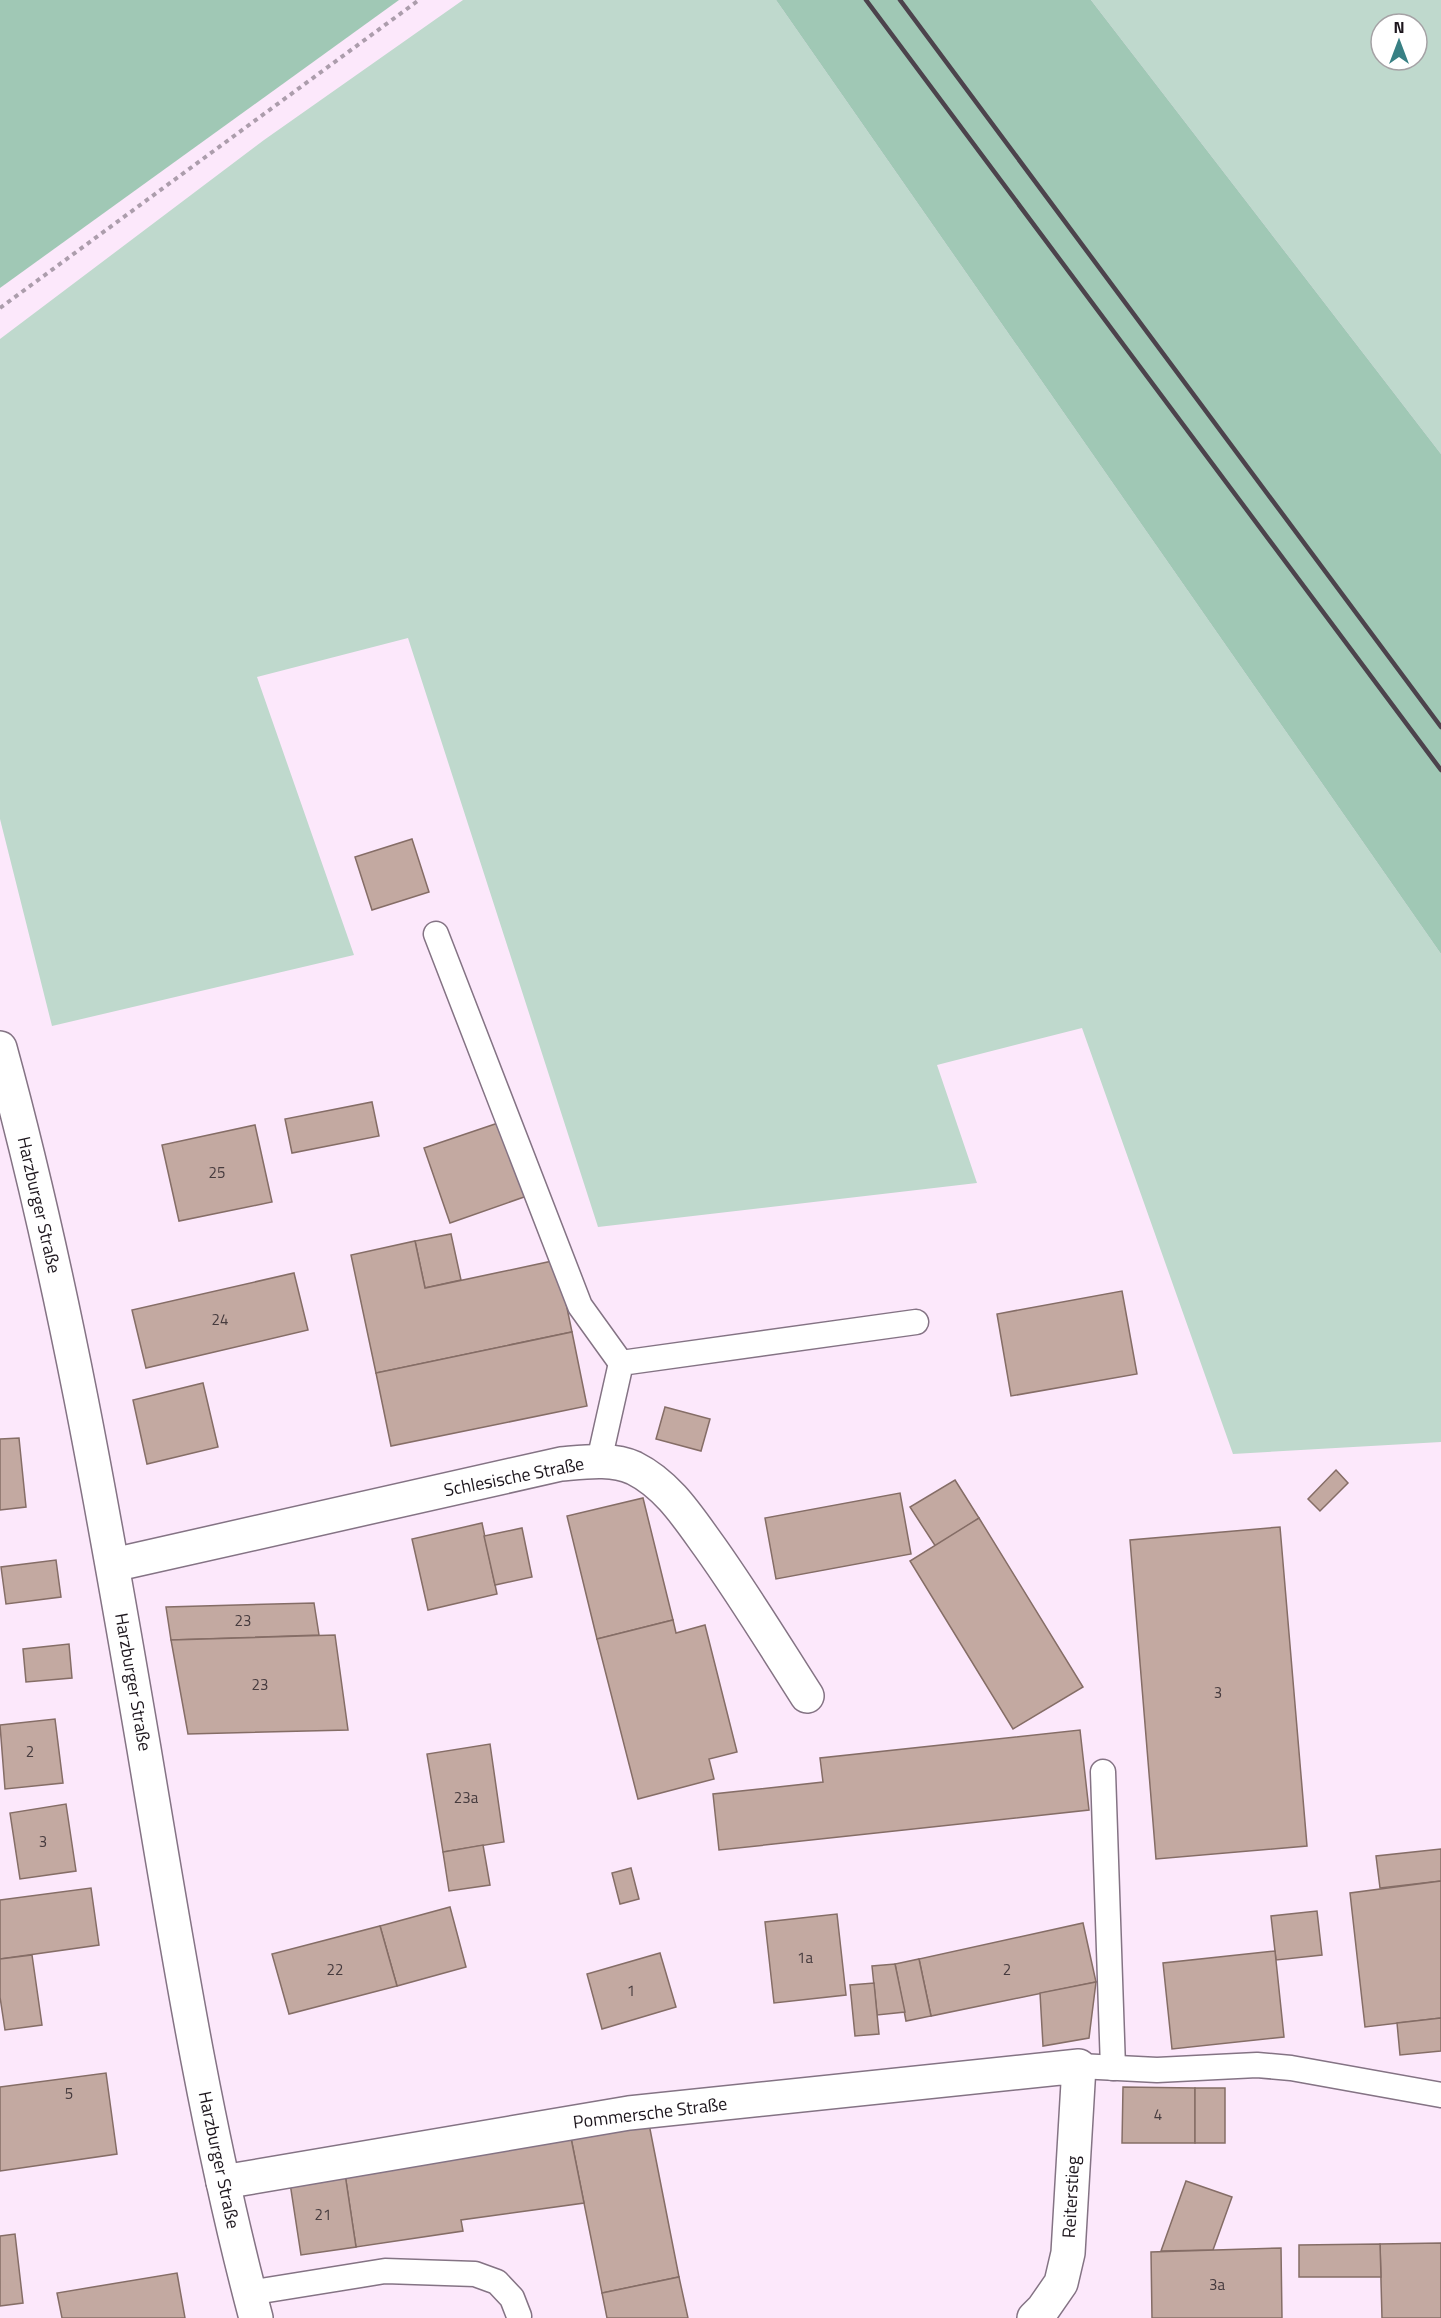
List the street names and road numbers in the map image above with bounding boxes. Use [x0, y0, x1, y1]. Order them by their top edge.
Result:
street label: Harzburger Straße [11, 1134, 68, 1276]
street label: Schlesische Straße [441, 1450, 586, 1503]
street label: Harzburger Straße [108, 1611, 159, 1753]
street label: Harzburger Straße [192, 2089, 247, 2231]
street label: Pommersche Straße [571, 2090, 729, 2135]
street label: Reiterstieg [1055, 2155, 1086, 2239]

